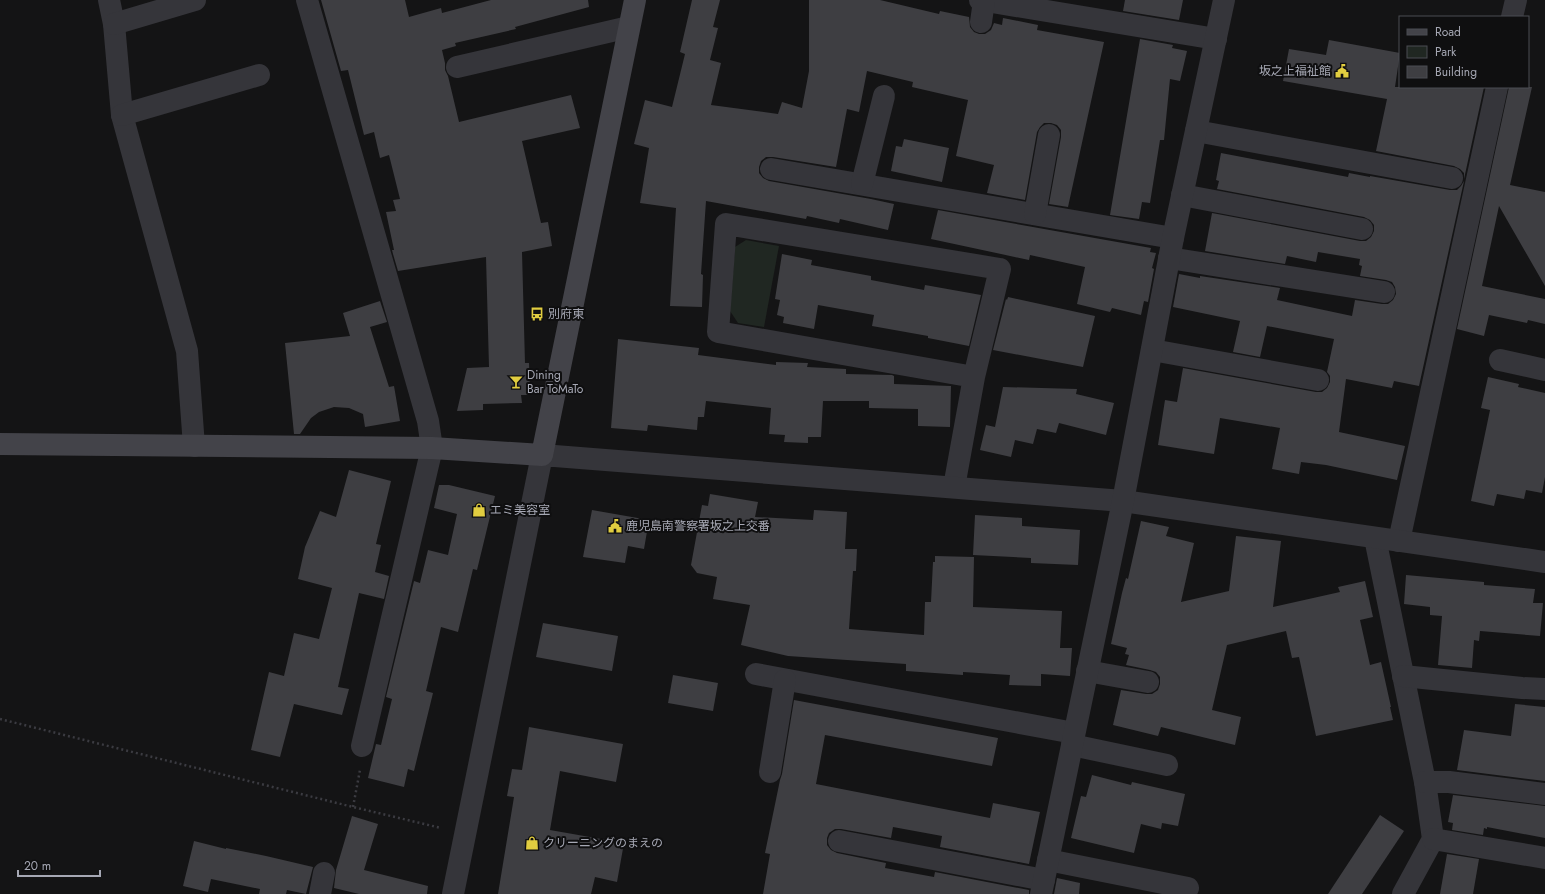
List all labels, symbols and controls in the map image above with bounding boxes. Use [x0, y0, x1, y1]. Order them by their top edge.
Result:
legend [1399, 16, 1529, 88]
text: Road [1435, 23, 1461, 41]
text: Park [1435, 43, 1457, 61]
place label: 坂之上福祉館 [1259, 62, 1331, 80]
public building icon: 坂之上福祉館 [1334, 63, 1350, 79]
text: Building [1435, 63, 1477, 81]
place label: 別府東 [548, 305, 584, 323]
bus stop icon: 別府東 [529, 306, 545, 322]
place label: Dining Bar ToMaTo [527, 366, 584, 398]
bar icon: Dining Bar ToMaTo [508, 374, 524, 390]
place label: エミ美容室 [490, 501, 550, 519]
shop icon: エミ美容室 [471, 502, 487, 518]
place label: 鹿児島南警察署坂之上交番 [626, 517, 770, 535]
public building icon: 鹿児島南警察署坂之上交番 [607, 518, 623, 534]
place label: クリーニングのまえの [543, 834, 663, 852]
shop icon: クリーニングのまえの [524, 835, 540, 851]
scale bar [18, 852, 100, 878]
text: 20 m [24, 857, 51, 875]

